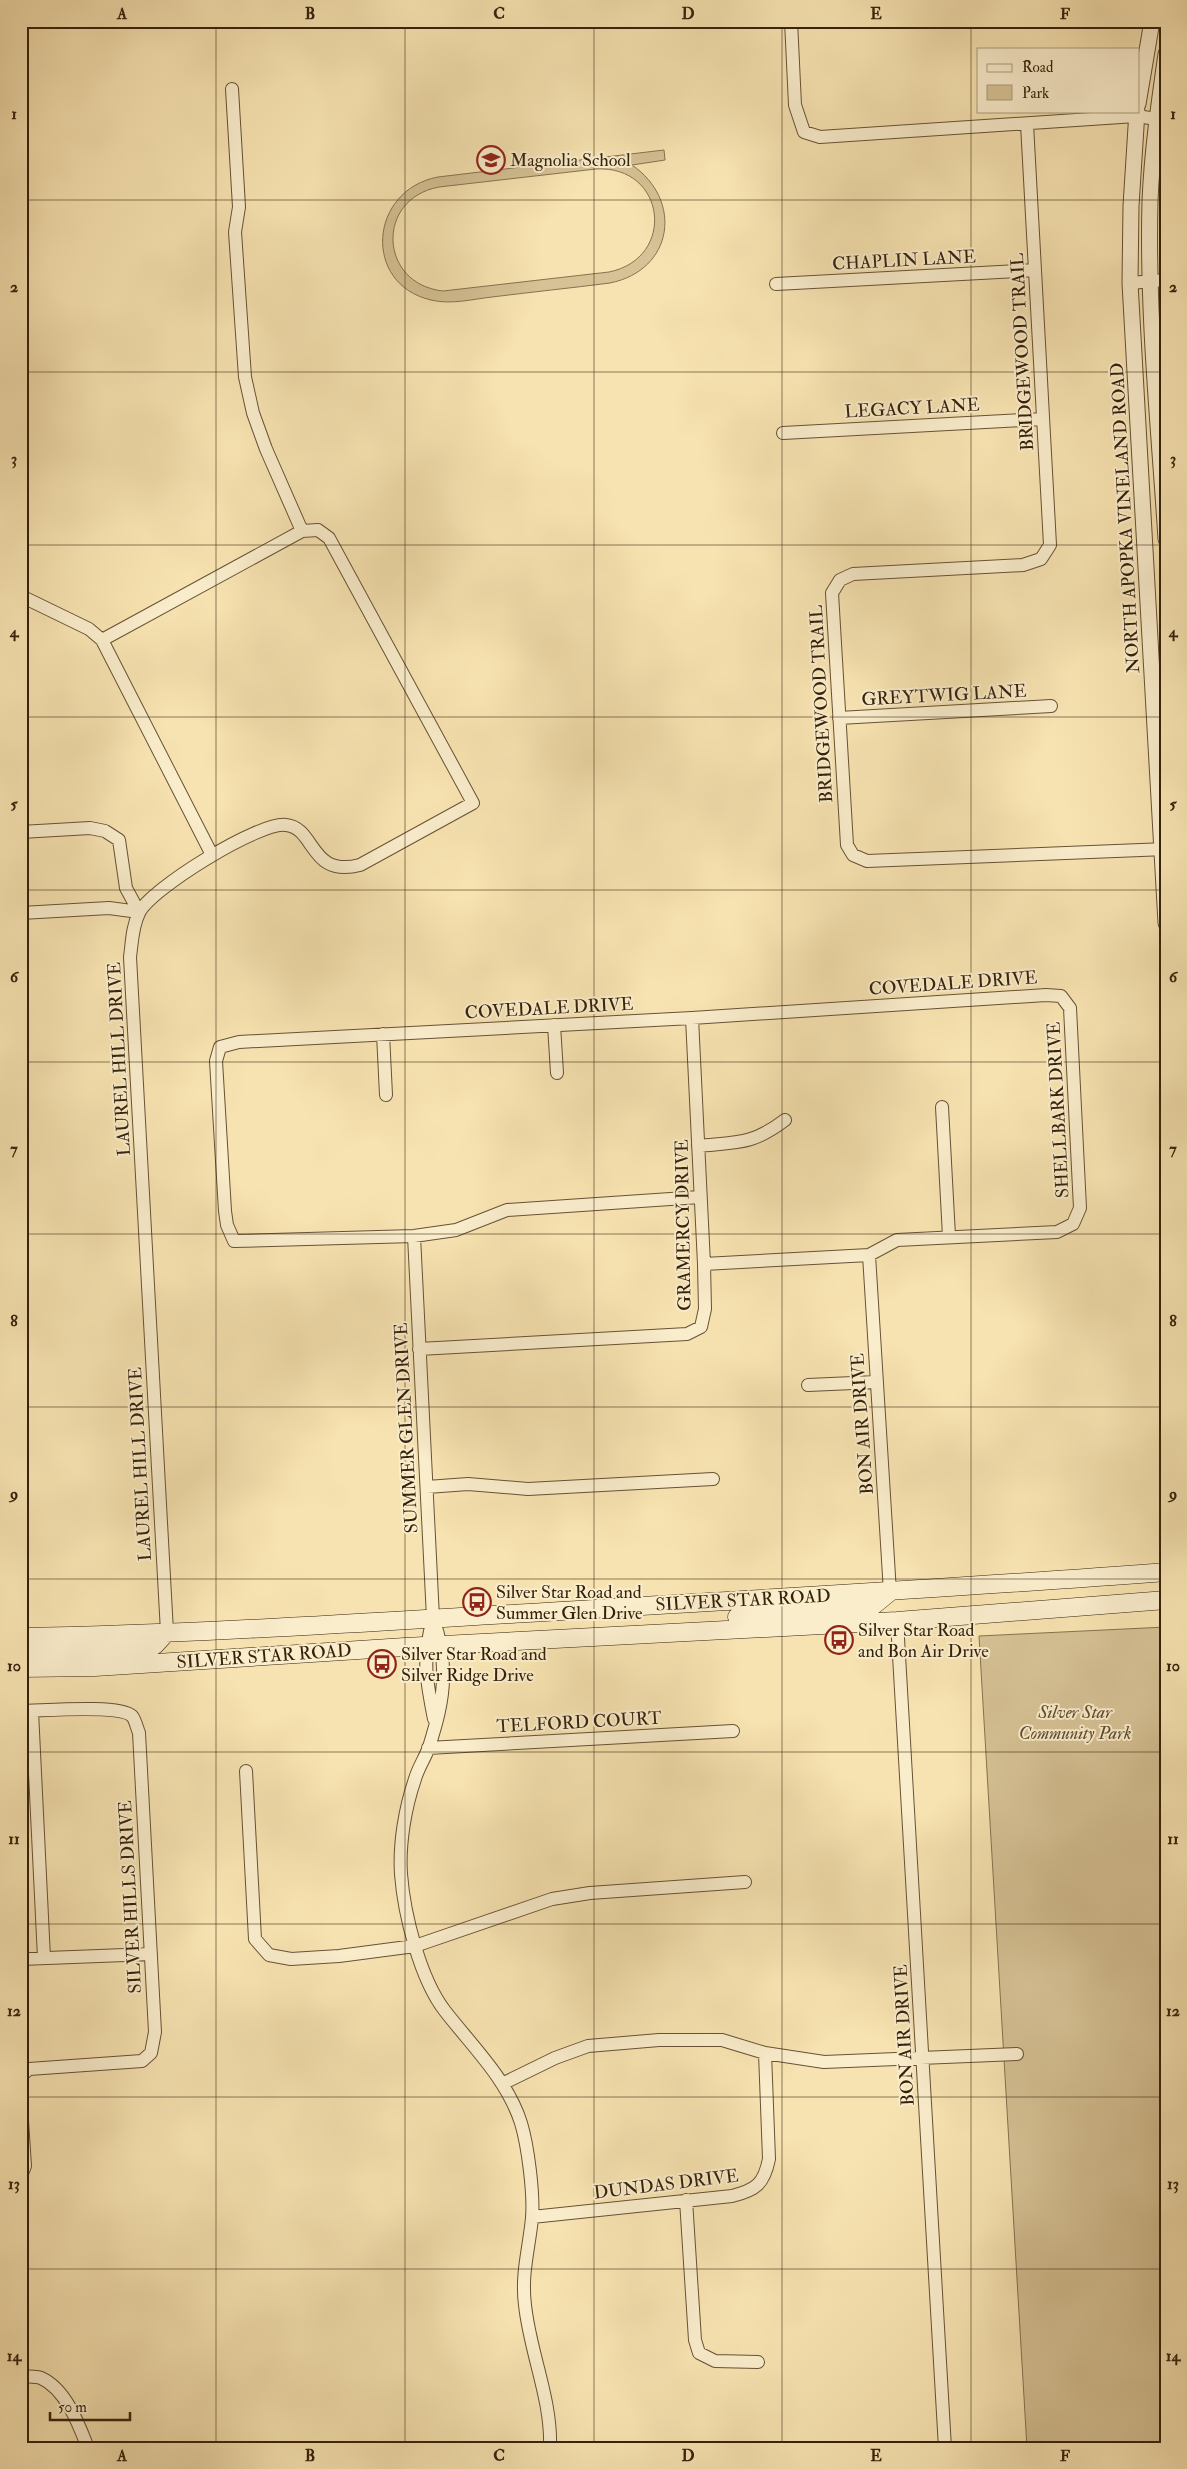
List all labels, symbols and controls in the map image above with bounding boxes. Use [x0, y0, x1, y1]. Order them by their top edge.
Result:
text: A [116, 4, 128, 24]
text: B [305, 4, 315, 24]
text: C [493, 4, 505, 24]
text: D [681, 4, 695, 24]
text: E [870, 4, 882, 24]
text: F [1060, 4, 1070, 24]
legend [977, 48, 1140, 112]
text: Road [1022, 58, 1054, 77]
text: Park [1022, 84, 1049, 103]
text: 1 [11, 104, 17, 124]
text: 1 [1170, 104, 1176, 124]
school or university icon: Magnolia School [476, 145, 506, 175]
place label: Magnolia School [510, 149, 631, 172]
street label: CHAPLIN LANE [832, 245, 977, 276]
street label: BRIDGEWOOD TRAIL [1006, 253, 1039, 451]
text: 2 [10, 277, 18, 297]
text: 2 [1169, 277, 1177, 297]
street label: NORTH APOPKA VINELAND ROAD [1106, 362, 1145, 674]
street label: LEGACY LANE [844, 393, 980, 424]
text: 3 [11, 449, 17, 469]
text: 3 [1170, 449, 1176, 469]
street label: BRIDGEWOOD TRAIL [805, 605, 838, 803]
text: 4 [9, 622, 20, 642]
text: 4 [1168, 622, 1179, 642]
street label: GREYTWIG LANE [861, 680, 1027, 711]
text: 5 [10, 794, 18, 814]
text: 5 [1169, 794, 1177, 814]
street label: LAUREL HILL DRIVE [103, 961, 136, 1157]
street label: COVEDALE DRIVE [868, 966, 1038, 1001]
text: 6 [10, 967, 20, 987]
text: 6 [1169, 967, 1179, 987]
street label: COVEDALE DRIVE [464, 993, 634, 1024]
street label: SHELLBARK DRIVE [1042, 1021, 1075, 1199]
text: 7 [10, 1139, 18, 1159]
street label: GRAMERCY DRIVE [671, 1139, 696, 1311]
text: 7 [1169, 1139, 1177, 1159]
text: 8 [10, 1311, 18, 1331]
text: 8 [1169, 1311, 1177, 1331]
street label: SUMMER GLEN DRIVE [389, 1322, 424, 1534]
street label: BON AIR DRIVE [846, 1352, 879, 1495]
street label: LAUREL HILL DRIVE [124, 1366, 157, 1562]
text: 9 [8, 1484, 18, 1504]
text: 9 [1167, 1484, 1177, 1504]
place label: Silver Star Road and Summer Glen Drive [496, 1581, 643, 1625]
street label: SILVER STAR ROAD [655, 1584, 831, 1617]
bus stop icon: Silver Star Road and Summer Glen Drive [462, 1587, 492, 1617]
place label: Silver Star Road and Bon Air Drive [858, 1619, 989, 1663]
bus stop icon: Silver Star Road and Bon Air Drive [824, 1625, 854, 1655]
street label: SILVER STAR ROAD [176, 1639, 352, 1674]
place label: Silver Star Road and Silver Ridge Drive [401, 1643, 547, 1687]
bus stop icon: Silver Star Road and Silver Ridge Drive [367, 1649, 397, 1679]
text: 10 [7, 1656, 21, 1676]
text: 10 [1166, 1656, 1180, 1676]
park label: Silver Star Community Park [1019, 1701, 1131, 1745]
street label: TELFORD COURT [496, 1707, 663, 1738]
street label: SILVER HILLS DRIVE [114, 1800, 147, 1994]
text: 11 [8, 1829, 20, 1849]
text: 11 [1167, 1829, 1179, 1849]
street label: BON AIR DRIVE [889, 1964, 920, 2106]
text: 12 [7, 2001, 21, 2021]
text: 12 [1166, 2001, 1180, 2021]
street label: DUNDAS DRIVE [592, 2164, 740, 2205]
text: 13 [8, 2174, 20, 2194]
text: 13 [1167, 2174, 1179, 2194]
text: 14 [7, 2346, 23, 2366]
text: 14 [1166, 2346, 1182, 2366]
scale bar [50, 2389, 130, 2421]
text: 50 m [58, 2398, 87, 2417]
text: A [116, 2446, 128, 2466]
text: B [305, 2446, 315, 2466]
text: C [493, 2446, 505, 2466]
text: D [681, 2446, 695, 2466]
text: E [870, 2446, 882, 2466]
text: F [1060, 2446, 1070, 2466]

